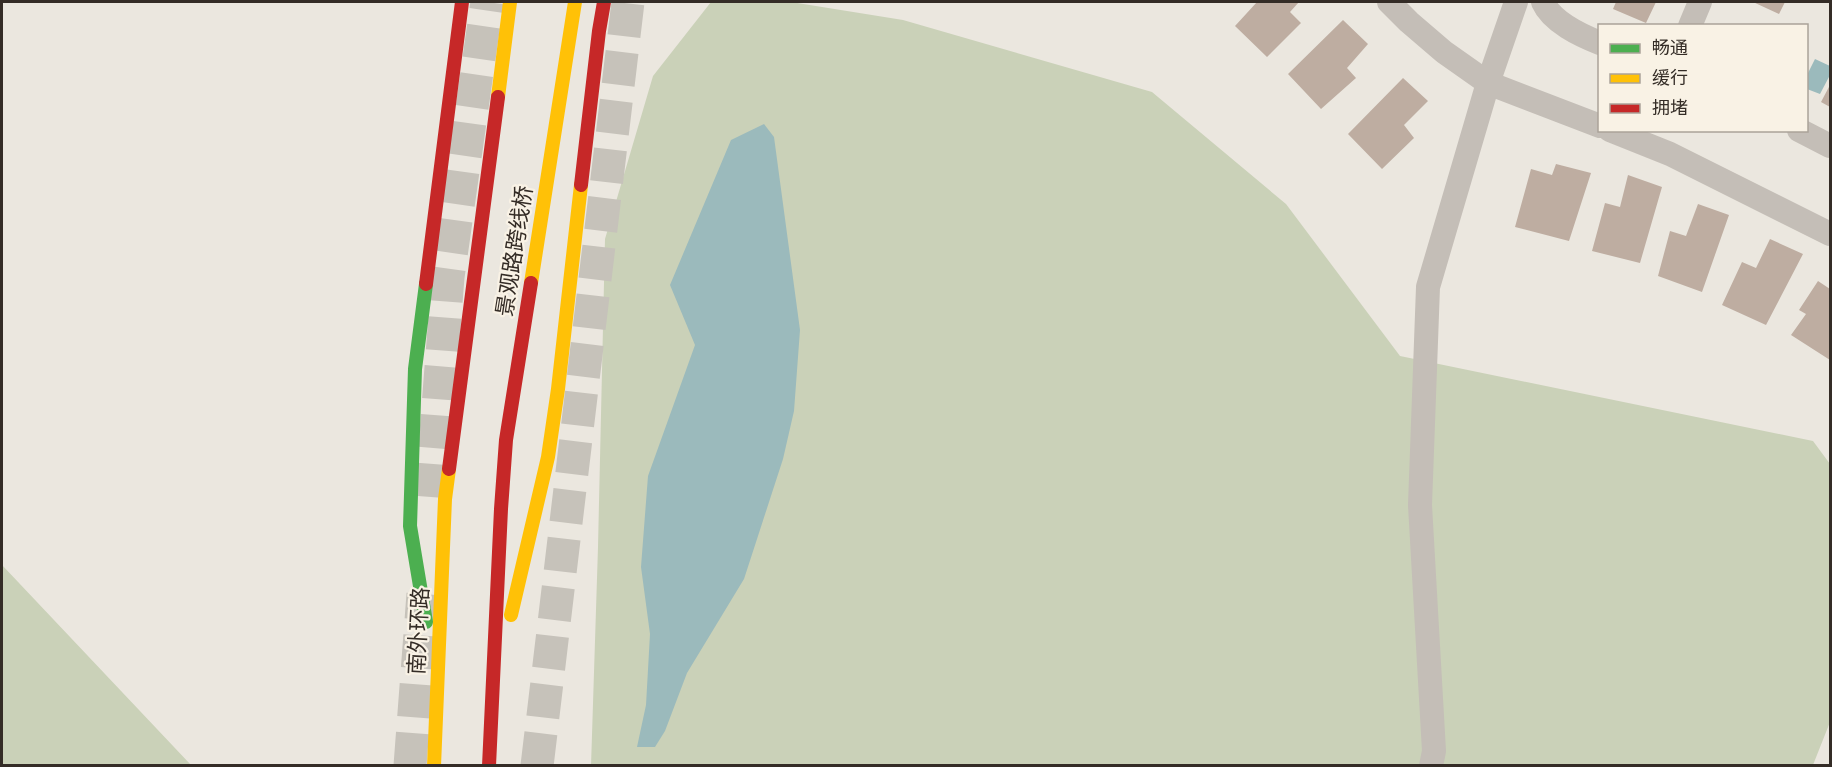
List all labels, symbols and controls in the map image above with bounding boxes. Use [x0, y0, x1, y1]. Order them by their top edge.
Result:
legend [1598, 24, 1808, 132]
text: 畅通 [1652, 36, 1688, 59]
text: 缓行 [1652, 66, 1688, 89]
text: 拥堵 [1652, 96, 1688, 119]
street label: 景观路跨线桥 [490, 184, 538, 318]
street label: 南外环路 [402, 586, 434, 676]

